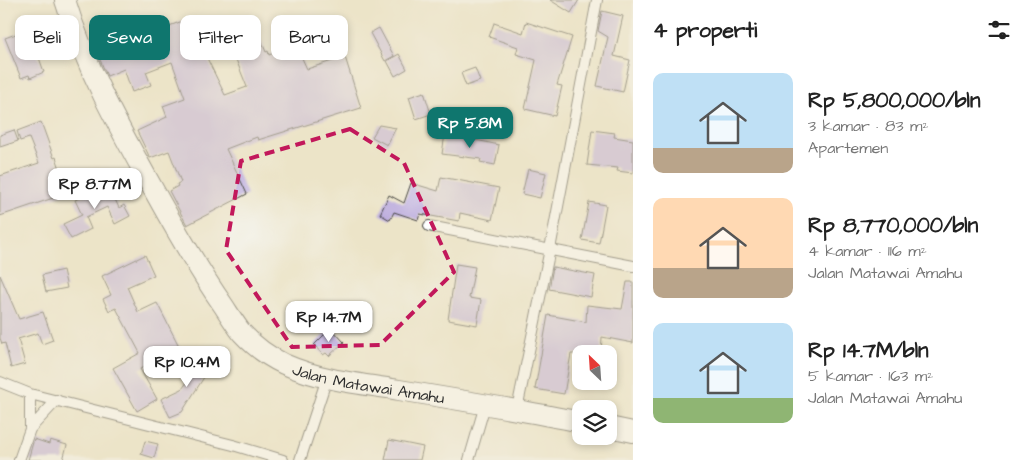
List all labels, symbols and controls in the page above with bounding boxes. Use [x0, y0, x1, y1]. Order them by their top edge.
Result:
chip: Beli [15, 15, 79, 60]
chip: Sewa [89, 15, 170, 60]
chip: Filter [180, 15, 261, 60]
chip: Baru [271, 15, 348, 60]
text: 4 properti [653, 16, 757, 45]
icon: filters [985, 16, 1013, 44]
text: Rp 5,800,000/bln [808, 86, 980, 115]
icon: home [693, 93, 753, 153]
pin: Rp 5.8M [424, 106, 516, 149]
text: Rp 5.8M [438, 112, 502, 134]
text: 3 kamar · 83 m² [808, 115, 928, 137]
text: Apartemen [808, 137, 888, 159]
pin: Rp 8.77M [43, 168, 147, 210]
text: Rp 8.77M [59, 173, 131, 195]
text: Rp 8,770,000/bln [808, 211, 978, 240]
icon: home [693, 218, 753, 278]
text: 4 kamar · 116 m² [808, 240, 927, 262]
text: Jalan Matawai Amahu [808, 262, 962, 284]
pin: Rp 14.7M [277, 300, 381, 343]
text: Rp 14.7M [297, 306, 361, 328]
text: Rp 14.7M/bln [808, 336, 928, 365]
icon: home [693, 343, 753, 403]
north arrow [572, 345, 618, 390]
map controls [572, 345, 617, 445]
pin: Rp 10.4M [135, 346, 239, 388]
text: Rp 10.4M [154, 351, 220, 373]
street label: Jalan Matawai Amahu [289, 358, 446, 409]
text: 5 kamar · 163 m² [808, 365, 933, 387]
text: Jalan Matawai Amahu [808, 387, 962, 409]
button: layers [572, 400, 617, 445]

